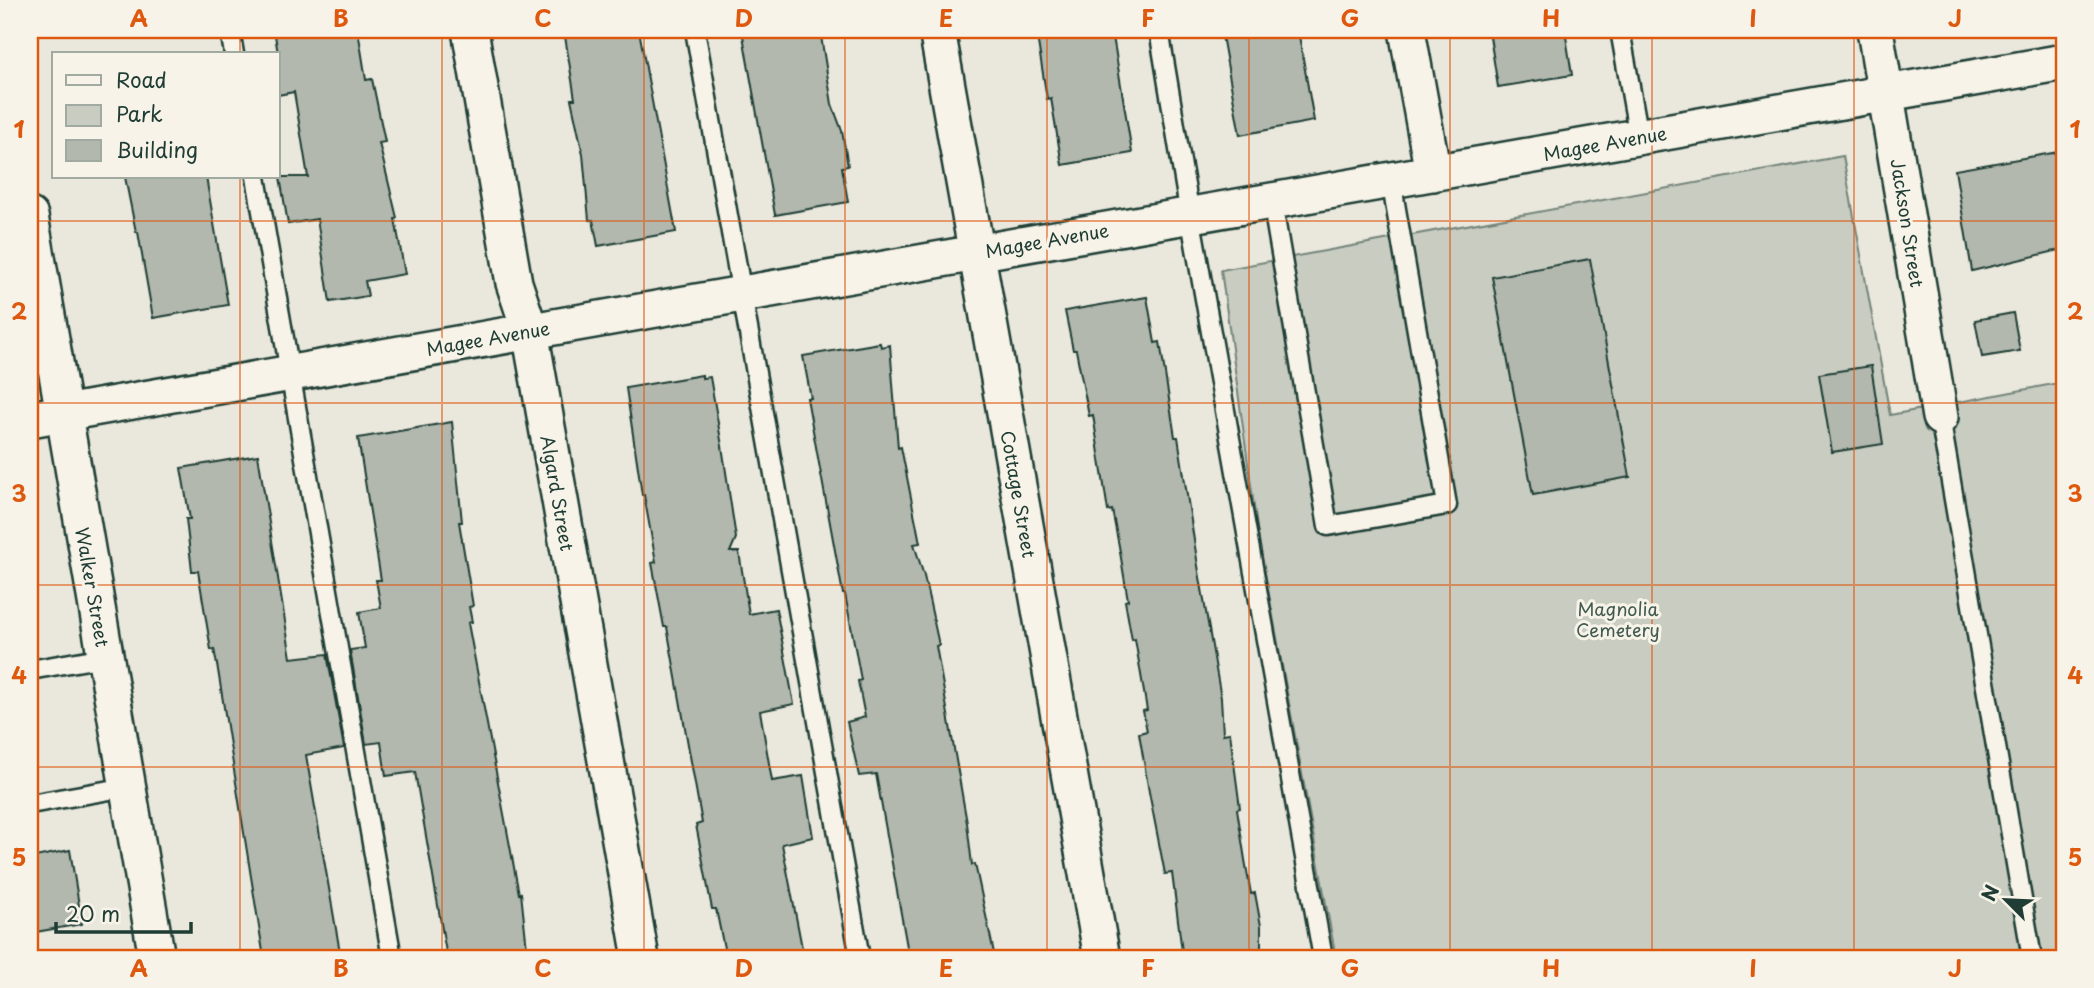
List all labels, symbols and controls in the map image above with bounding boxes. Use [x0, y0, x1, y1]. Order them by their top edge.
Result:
text: A [130, 0, 148, 35]
text: B [333, 0, 349, 35]
text: C [534, 0, 552, 35]
text: D [735, 0, 753, 35]
text: E [939, 0, 953, 35]
text: F [1141, 0, 1155, 35]
text: G [1341, 0, 1359, 35]
text: H [1542, 0, 1560, 35]
text: I [1749, 0, 1757, 35]
text: J [1948, 0, 1962, 35]
legend [52, 52, 280, 178]
text: Road [116, 63, 167, 95]
text: Park [116, 97, 163, 129]
text: 1 [14, 111, 25, 146]
text: 1 [2070, 111, 2081, 146]
street label: Magee Avenue [1541, 119, 1669, 167]
text: Building [116, 133, 198, 165]
street label: Jackson Street [1885, 157, 1931, 289]
street label: Magee Avenue [983, 216, 1111, 264]
text: 2 [11, 293, 27, 328]
text: 2 [2067, 293, 2083, 328]
street label: Magee Avenue [424, 314, 552, 362]
street label: Cottage Street [995, 428, 1043, 560]
street label: Algard Street [535, 433, 581, 553]
text: 3 [11, 475, 27, 510]
text: 3 [2067, 475, 2083, 510]
street label: Walker Street [69, 525, 117, 649]
park label: Magnolia Cemetery [1576, 595, 1660, 643]
text: 4 [11, 657, 27, 692]
text: 4 [2067, 657, 2083, 692]
text: 5 [12, 839, 26, 874]
text: 5 [2068, 839, 2082, 874]
north arrow [1972, 866, 2042, 936]
text: N [1974, 880, 2005, 905]
scale bar [56, 890, 191, 934]
text: 20 m [66, 897, 120, 929]
text: A [130, 950, 148, 985]
text: B [333, 950, 349, 985]
text: C [534, 950, 552, 985]
text: D [735, 950, 753, 985]
text: E [939, 950, 953, 985]
text: F [1141, 950, 1155, 985]
text: G [1341, 950, 1359, 985]
text: H [1542, 950, 1560, 985]
text: I [1749, 950, 1757, 985]
text: J [1948, 950, 1962, 985]

